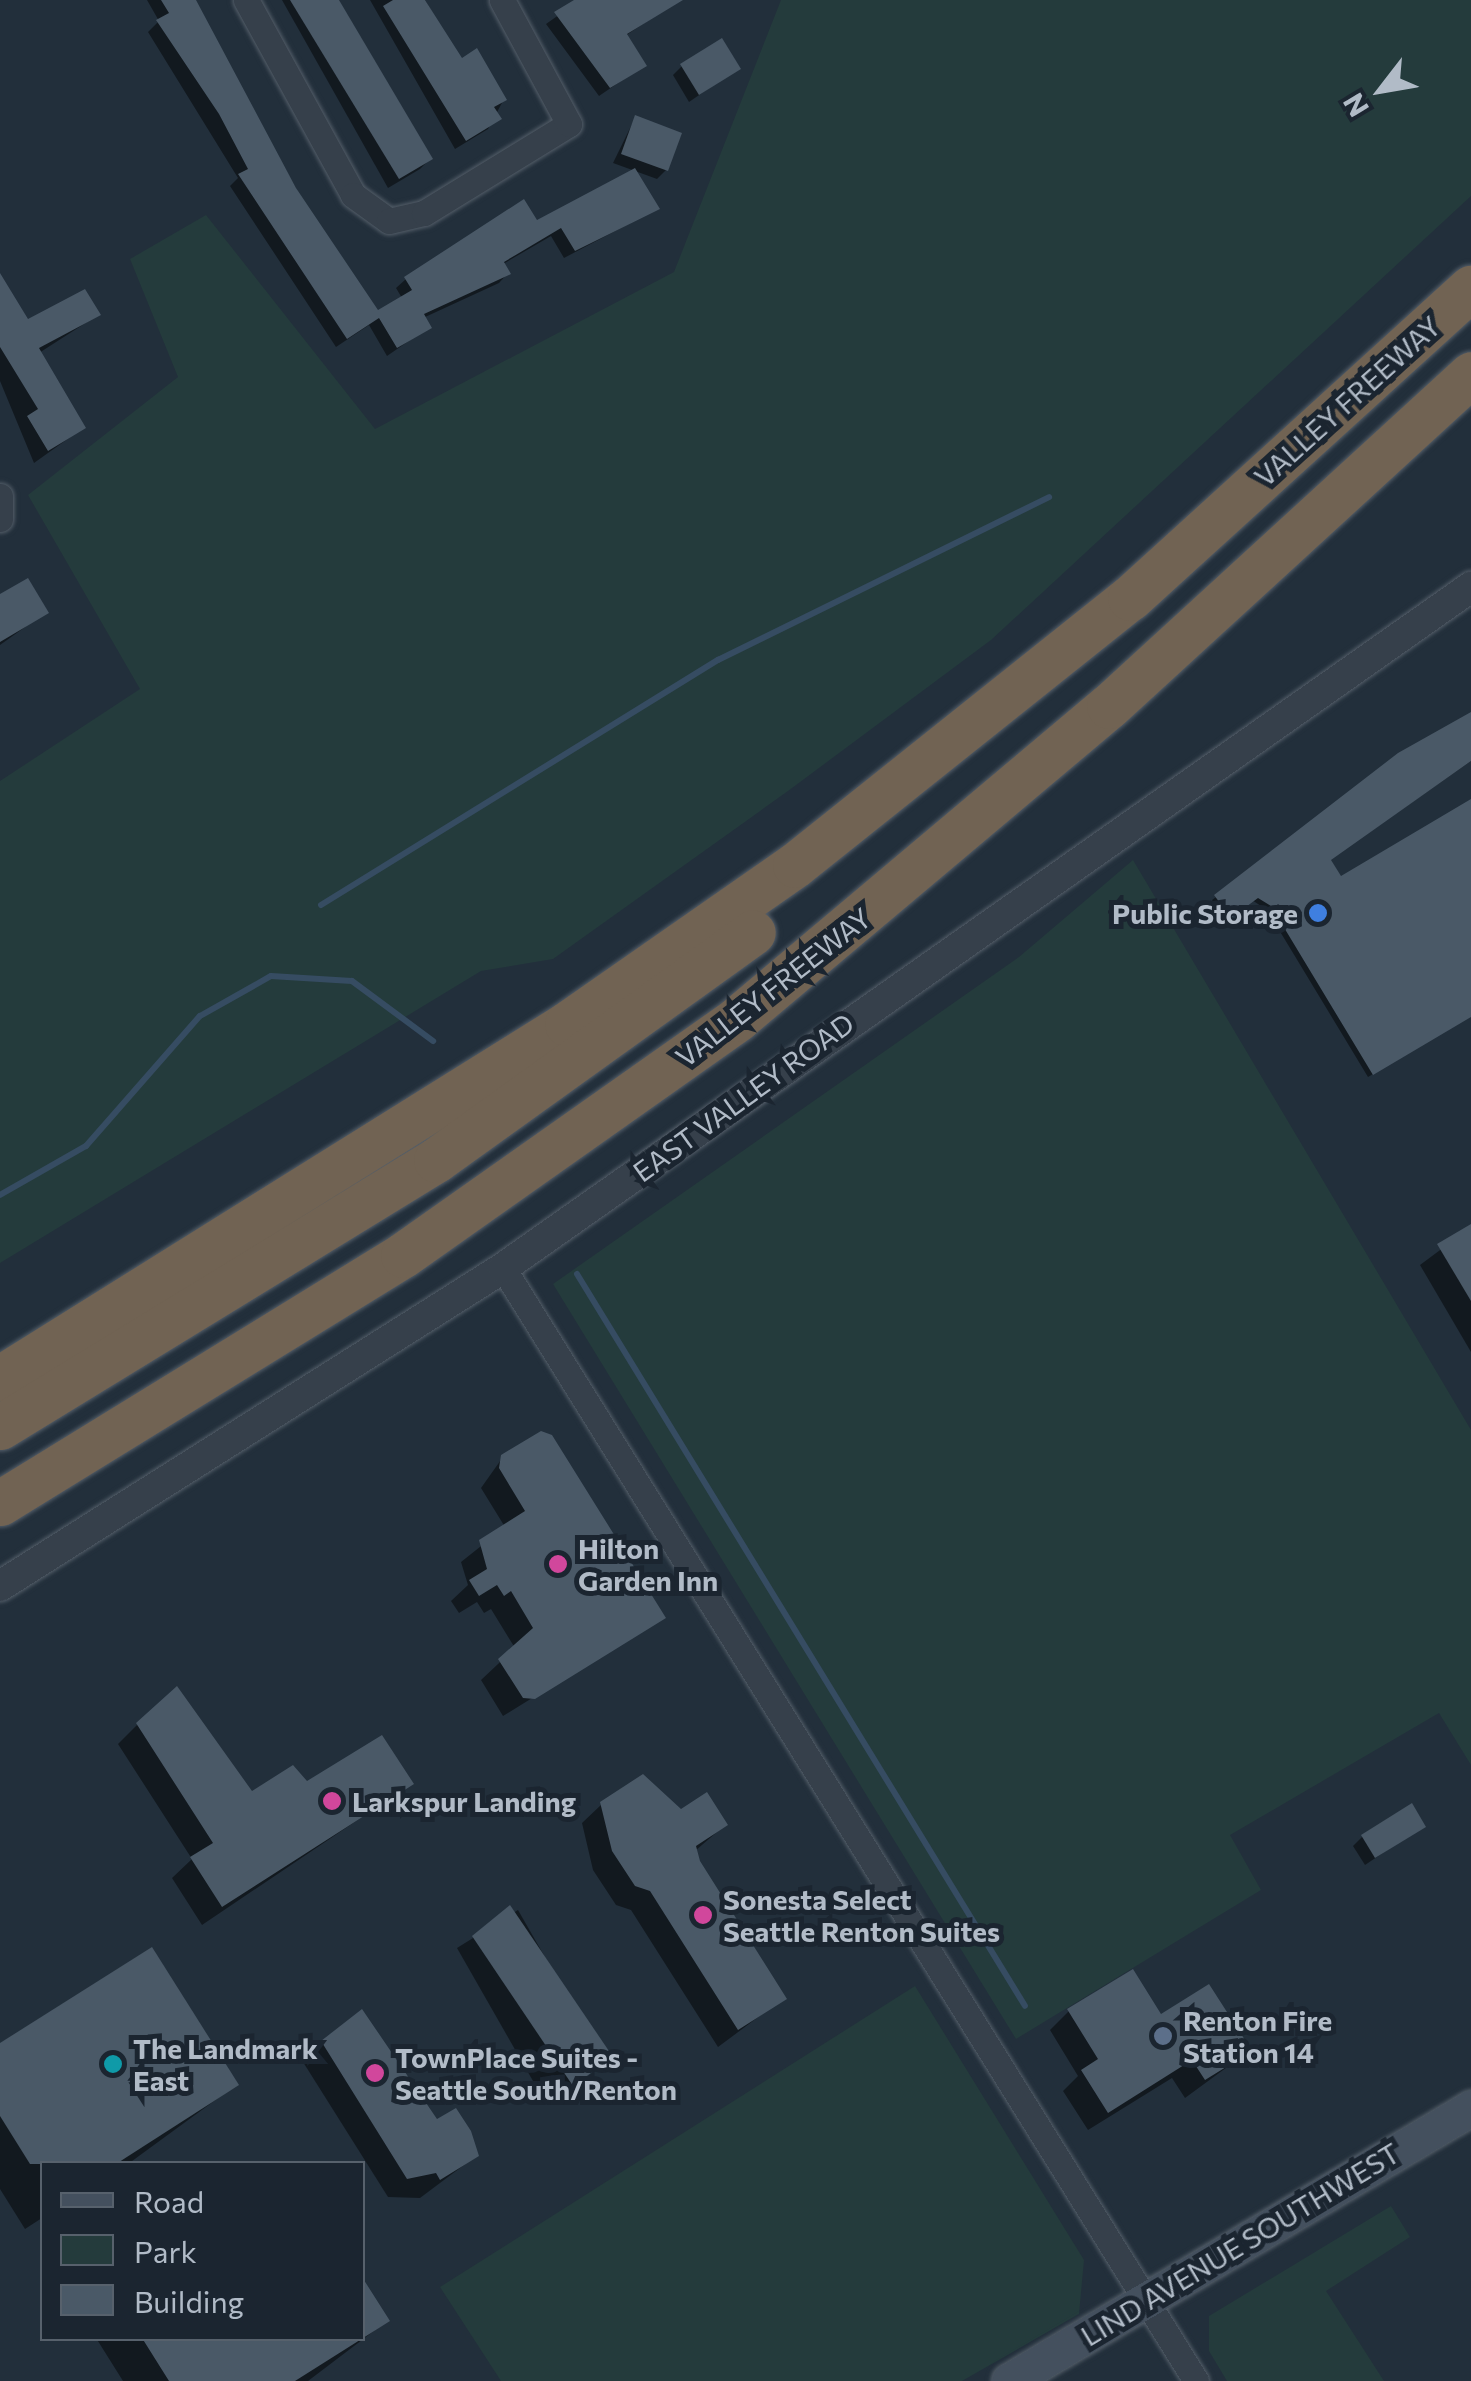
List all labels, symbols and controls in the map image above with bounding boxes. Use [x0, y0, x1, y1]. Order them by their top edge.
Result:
north arrow [1331, 40, 1431, 140]
text: N [1335, 88, 1375, 123]
street label: VALLEY FREEWAY [1247, 309, 1447, 493]
place label: Public Storage [1112, 896, 1298, 930]
street label: VALLEY FREEWAY [669, 900, 877, 1074]
marker: Public Storage [1307, 902, 1329, 924]
street label: EAST VALLEY ROAD [626, 1006, 860, 1188]
place label: Hilton Garden Inn [578, 1531, 718, 1597]
marker: Hilton Garden Inn [547, 1553, 569, 1575]
place label: Larkspur Landing [352, 1784, 576, 1818]
marker: Larkspur Landing [321, 1790, 343, 1812]
place label: Sonesta Select Seattle Renton Suites [723, 1882, 1000, 1948]
marker: Sonesta Select Seattle Renton Suites [692, 1904, 714, 1926]
place label: Renton Fire Station 14 [1183, 2003, 1332, 2069]
marker: Renton Fire Station 14 [1152, 2025, 1174, 2047]
place label: The Landmark East [133, 2031, 318, 2097]
place label: TownPlace Suites - Seattle South/Renton [395, 2040, 677, 2106]
marker: The Landmark East [102, 2053, 124, 2075]
marker: TownPlace Suites - Seattle South/Renton [364, 2062, 386, 2084]
street label: LIND AVENUE SOUTHWEST [1075, 2135, 1405, 2353]
legend [40, 2161, 365, 2341]
text: Road [134, 2182, 204, 2219]
text: Park [134, 2232, 197, 2269]
text: Building [134, 2282, 244, 2319]

